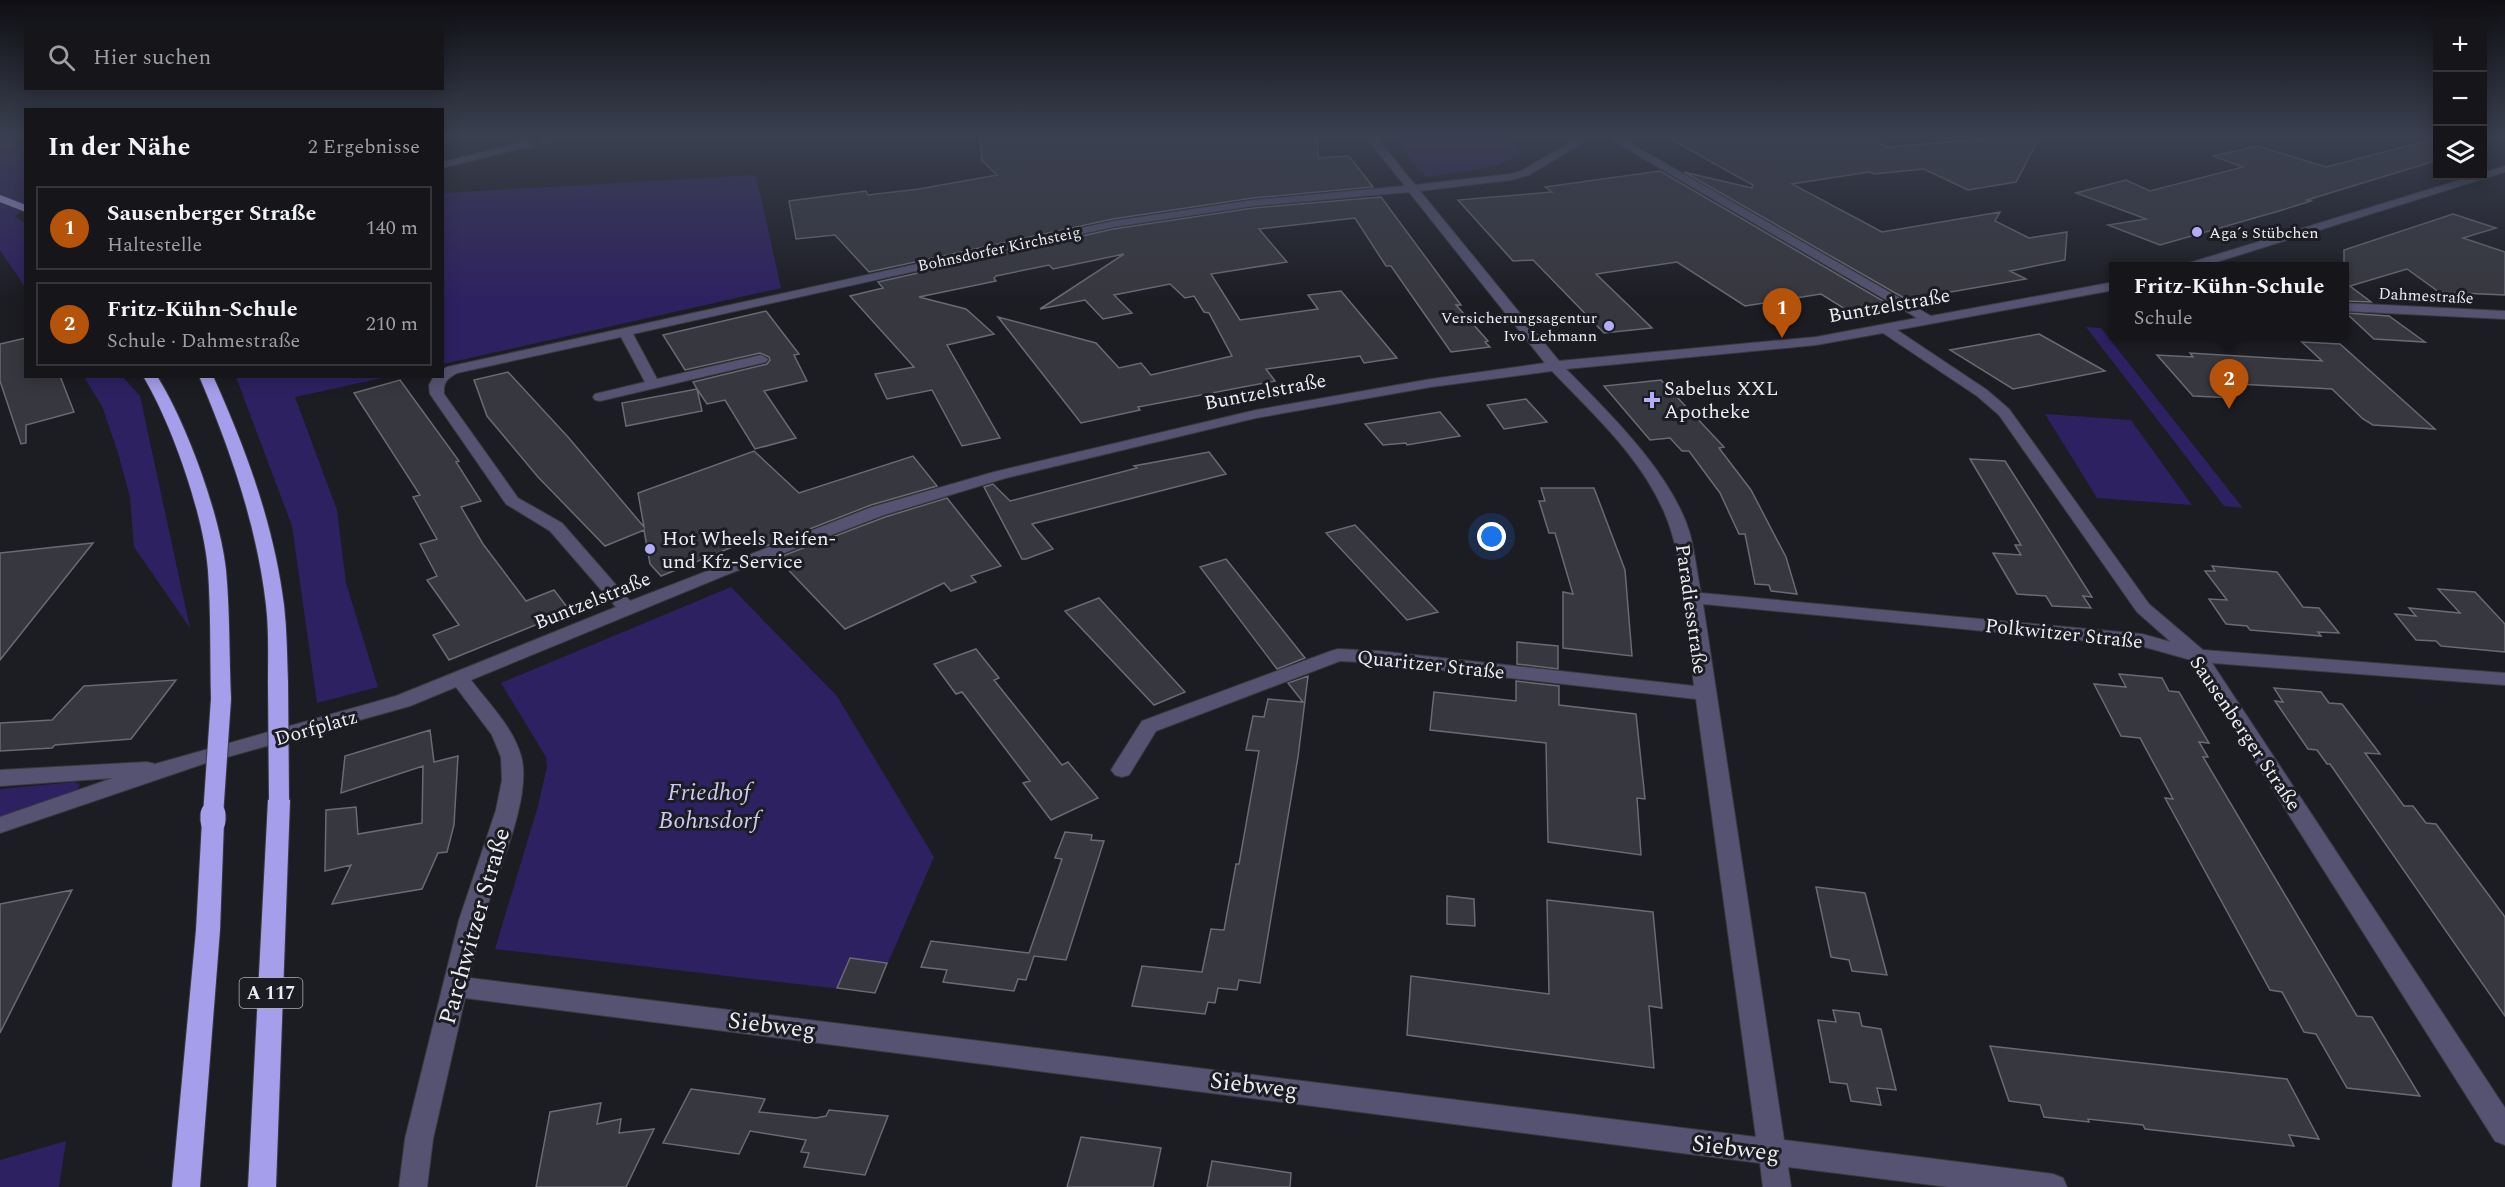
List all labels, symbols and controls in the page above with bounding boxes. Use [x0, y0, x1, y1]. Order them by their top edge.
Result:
map controls [2433, 18, 2487, 180]
button: + [2433, 18, 2487, 72]
search box [24, 24, 444, 90]
icon: search [45, 41, 78, 74]
text: Hier suchen [93, 41, 211, 74]
button: − [2433, 72, 2487, 126]
button: layers [2433, 126, 2487, 180]
text: In der Nähe [48, 127, 190, 167]
text: 2 Ergebnisse [308, 132, 420, 162]
text: Sausenberger Straße [107, 197, 317, 230]
text: 1 [64, 213, 75, 243]
text: 140 m [366, 213, 418, 243]
street label: Bohnsdorfer Kirchsteig [915, 220, 1083, 278]
place label: Aga´s Stübchen [2209, 221, 2319, 245]
marker: Aga´s Stübchen [2190, 225, 2204, 239]
text: Haltestelle [107, 230, 202, 260]
popup [2109, 262, 2349, 340]
text: Fritz-Kühn-Schule [2134, 270, 2324, 303]
street label: Buntzelstraße [1826, 280, 1953, 331]
street label: Dahmestraße [2378, 282, 2474, 310]
pin: 1 [1762, 288, 1802, 338]
text: Fritz-Kühn-Schule [107, 293, 298, 326]
text: Schule [2134, 303, 2193, 333]
place label: Versicherungsagentur Ivo Lehmann [1441, 306, 1597, 348]
text: 2 [64, 309, 75, 339]
text: 210 m [366, 309, 418, 339]
marker: Versicherungsagentur Ivo Lehmann [1602, 319, 1616, 333]
text: Schule · Dahmestraße [107, 326, 300, 356]
pin: 2 [2210, 360, 2248, 409]
street label: Buntzelstraße [1202, 365, 1329, 418]
place label: Sabelus XXL Apotheke [1664, 374, 1778, 427]
marker: Sabelus XXL Apotheke [1645, 393, 1659, 407]
your location [1477, 522, 1506, 551]
place label: Hot Wheels Reifen- und Kfz-Service [662, 524, 836, 577]
marker: Hot Wheels Reifen- und Kfz-Service [643, 542, 657, 556]
street label: Paradiesstraße [1667, 542, 1715, 676]
street label: Buntzelstraße [530, 564, 655, 638]
street label: Polkwitzer Straße [1984, 611, 2144, 657]
street label: Quaritzer Straße [1356, 642, 1506, 688]
street label: Sausenberger Straße [2182, 650, 2308, 817]
street label: Dorfplatz [271, 702, 361, 754]
park label: Friedhof Bohnsdorf [658, 775, 764, 839]
street label: Parchwitzer Straße [430, 824, 520, 1029]
road number: A 117 [240, 978, 302, 1008]
street label: Siebweg [726, 1003, 818, 1049]
street label: Siebweg [1208, 1063, 1300, 1109]
street label: Siebweg [1690, 1126, 1782, 1172]

